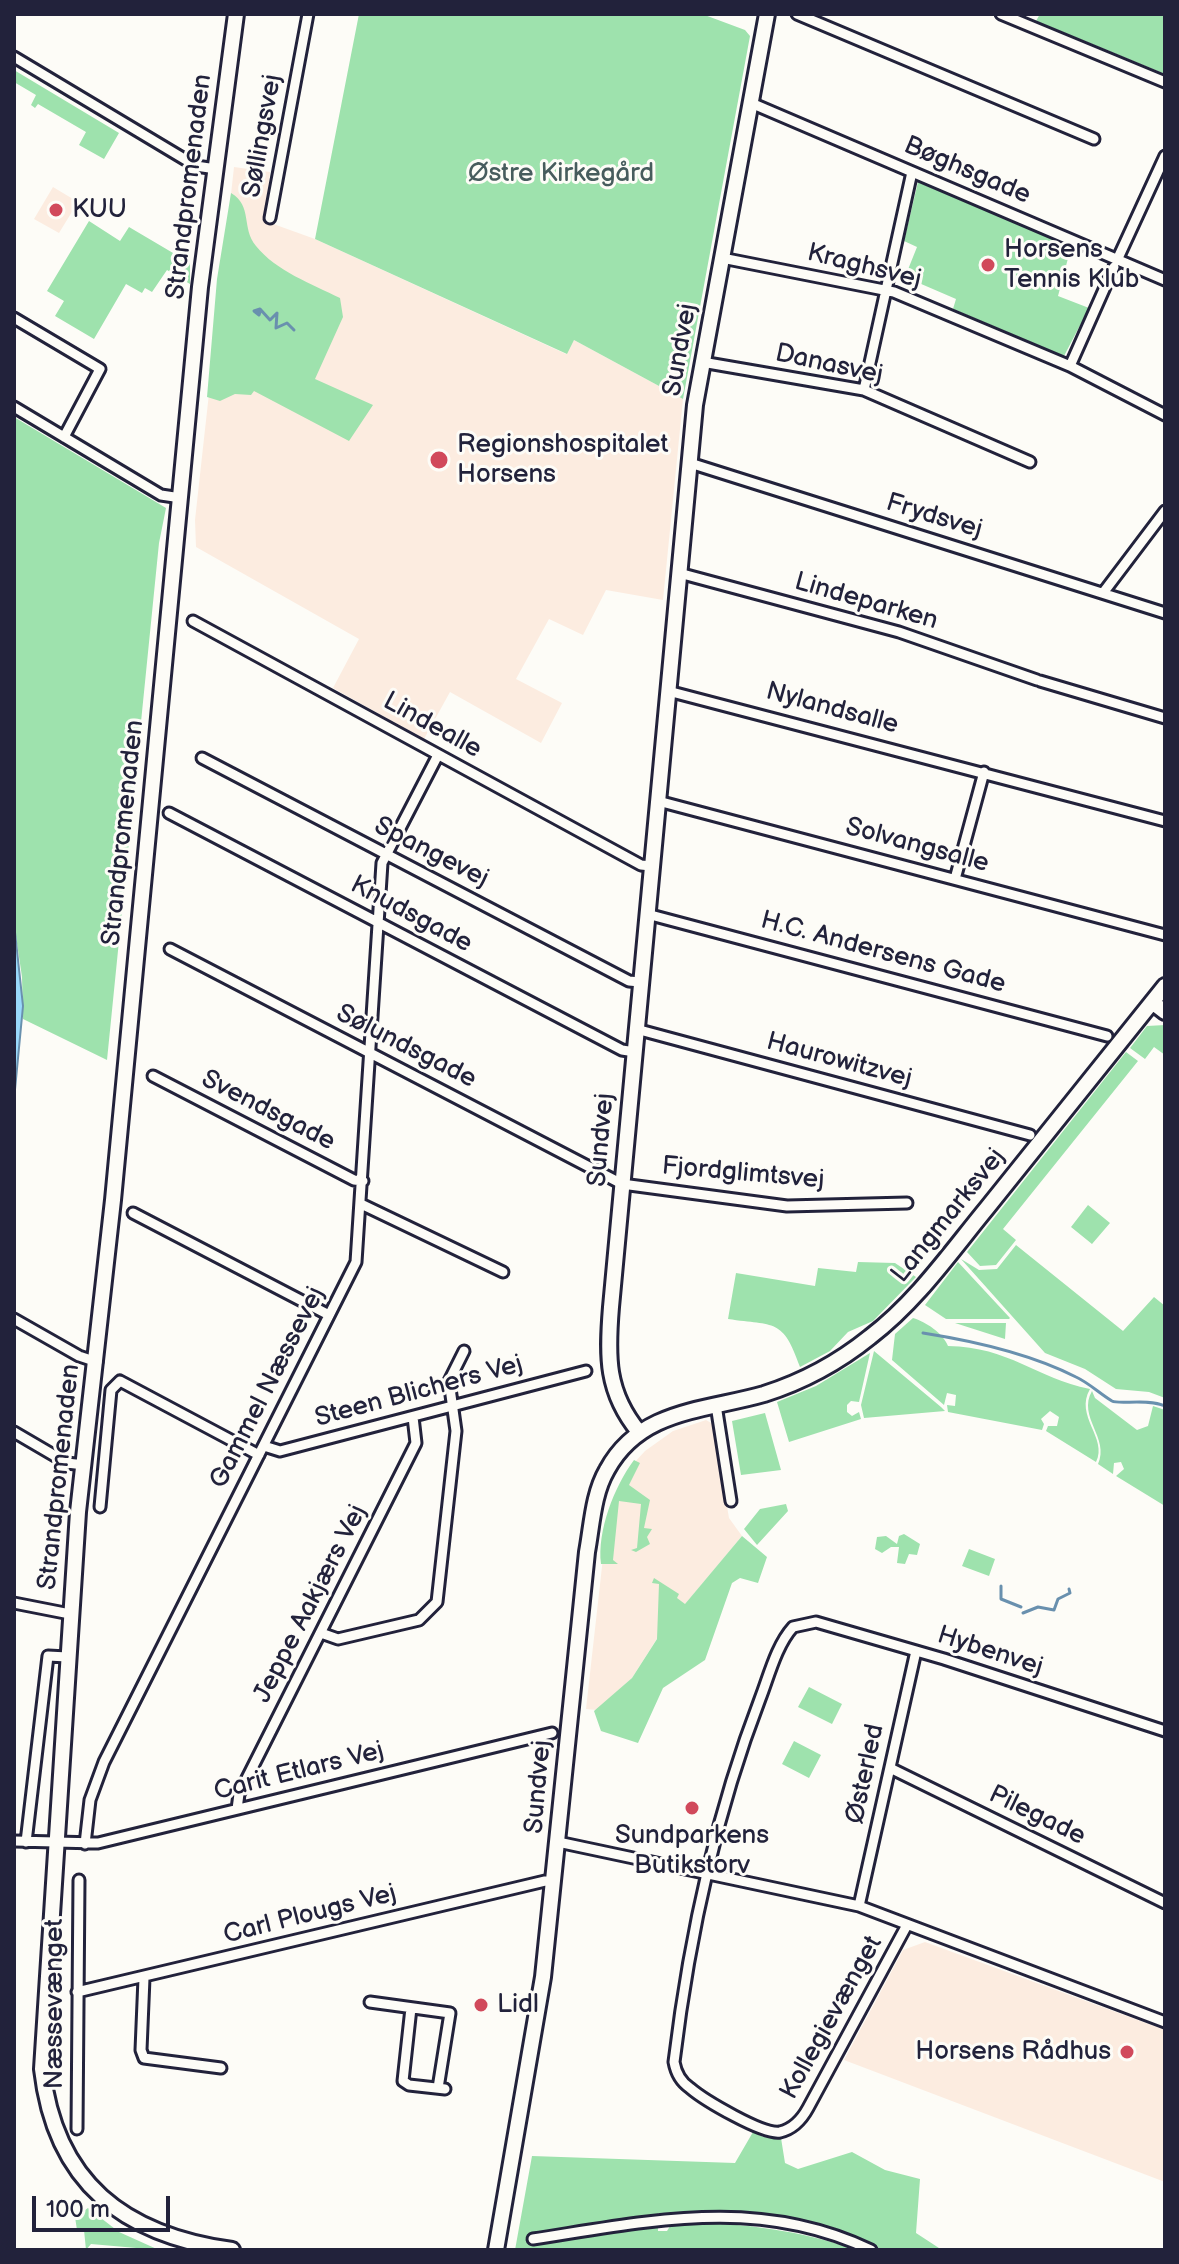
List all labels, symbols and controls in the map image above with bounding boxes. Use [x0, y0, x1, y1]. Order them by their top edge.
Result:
street label: Søllingsvej [237, 72, 289, 200]
street label: Strandpromenaden [161, 73, 219, 301]
street label: Bøghsgade [899, 130, 1035, 212]
park label: Østre Kirkegård [468, 158, 654, 190]
place label: KUU [72, 194, 127, 226]
marker: KUU [47, 201, 65, 219]
place label: Horsens Tennis Klub [1004, 234, 1139, 296]
street label: Kraghsvej [804, 238, 924, 296]
marker: Horsens Tennis Klub [979, 256, 997, 274]
street label: Sundvej [658, 301, 704, 399]
street label: Danasvej [772, 338, 886, 392]
place label: Regionshospitalet Horsens [457, 429, 668, 490]
marker: Regionshospitalet Horsens [428, 449, 450, 471]
street label: Frydsvej [882, 488, 986, 546]
street label: Lindeparken [791, 567, 941, 637]
street label: Nylandsalle [762, 676, 902, 742]
street label: Lindealle [377, 686, 487, 766]
street label: Strandpromenaden [97, 719, 151, 947]
street label: Spangevej [369, 811, 493, 895]
street label: Solvangsalle [842, 812, 992, 880]
street label: Knudsgade [345, 870, 477, 960]
street label: H.C. Andersens Gade [757, 905, 1009, 1001]
street label: Sølundsgade [331, 998, 481, 1096]
street label: Haurowitzvej [763, 1027, 915, 1095]
street label: Svendsgade [196, 1064, 340, 1158]
street label: Sundvej [582, 1092, 622, 1188]
street label: Langmarksvej [885, 1143, 1013, 1289]
street label: Fjordglimtsvej [660, 1151, 826, 1197]
street label: Gammel Næssevej [204, 1282, 332, 1494]
street label: Steen Blichers Vej [312, 1349, 526, 1435]
street label: Strandpromenaden [33, 1363, 87, 1591]
street label: Jeppe Aakjærs Vej [248, 1500, 374, 1708]
street label: Hybenvej [933, 1620, 1047, 1684]
street label: Østerled [840, 1721, 892, 1827]
street label: Carit Etlars Vej [211, 1736, 387, 1808]
street label: Sundvej [519, 1739, 559, 1835]
street label: Pilegade [984, 1779, 1090, 1853]
marker: Sundparkens Butikstorv [683, 1799, 701, 1817]
place label: Sundparkens Butikstorv [615, 1820, 769, 1882]
street label: Carl Plougs Vej [220, 1878, 400, 1952]
street label: Næssevænget [39, 1919, 71, 2089]
street label: Kollegievænget [774, 1931, 890, 2105]
place label: Lidl [497, 1989, 539, 2021]
marker: Lidl [472, 1996, 490, 2014]
place label: Horsens Rådhus [915, 2036, 1111, 2068]
marker: Horsens Rådhus [1118, 2043, 1136, 2061]
scale bar [36, 2180, 174, 2230]
text: 100 m [46, 2195, 110, 2224]

